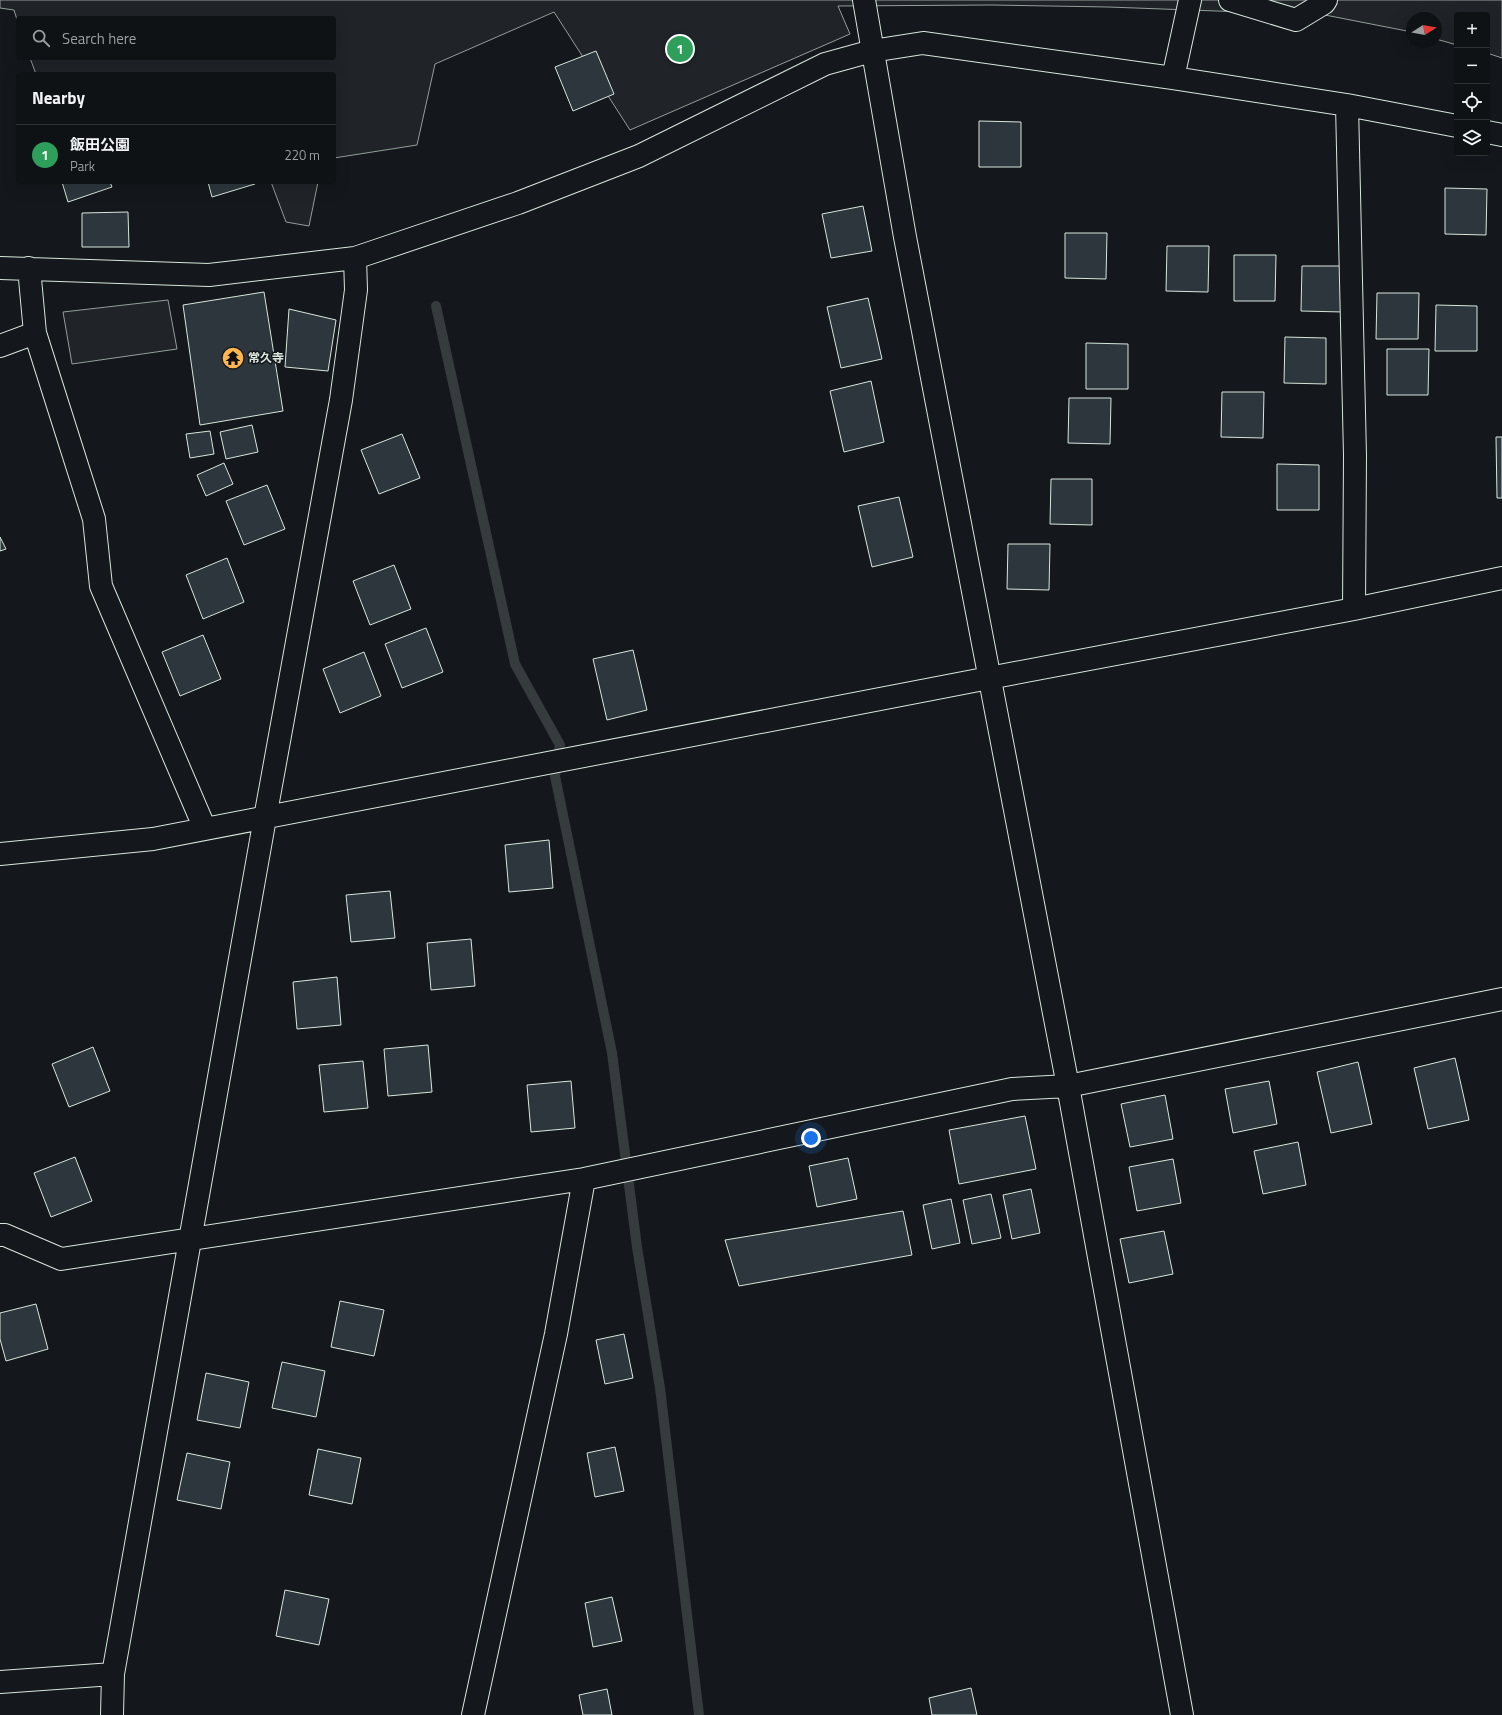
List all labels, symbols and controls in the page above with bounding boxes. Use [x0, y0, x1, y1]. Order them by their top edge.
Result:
north arrow [1406, 12, 1442, 48]
map controls [1454, 12, 1490, 156]
button: + [1454, 12, 1490, 48]
search box [16, 16, 336, 60]
icon: search [30, 27, 52, 49]
text: Search here [62, 27, 136, 50]
pin: 1 [667, 34, 693, 64]
button: − [1454, 48, 1490, 84]
button: locate [1454, 84, 1490, 120]
text: Nearby [32, 85, 85, 111]
button: layers [1454, 120, 1490, 156]
text: 飯田公園 [70, 133, 130, 156]
text: 1 [41, 145, 49, 165]
text: 220 m [284, 145, 320, 165]
text: Park [70, 156, 95, 176]
temple icon: 常久寺 [220, 345, 246, 371]
place label: 常久寺 [248, 348, 284, 367]
your location [801, 1128, 821, 1148]

